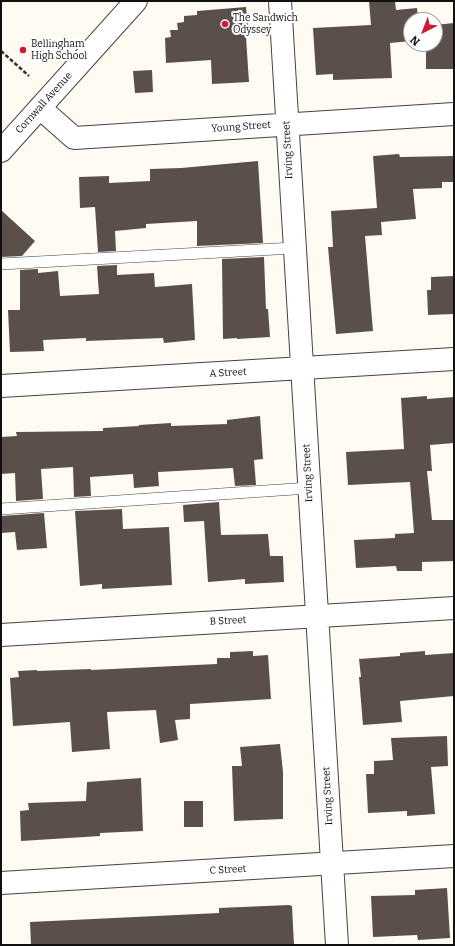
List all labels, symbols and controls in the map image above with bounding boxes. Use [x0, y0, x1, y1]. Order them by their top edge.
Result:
place label: The Sandwich Odyssey [233, 12, 298, 36]
north arrow [403, 12, 443, 52]
marker: The Sandwich Odyssey [220, 19, 230, 29]
text: N [408, 33, 423, 48]
place label: Bellingham High School [31, 38, 87, 62]
marker: Bellingham High School [18, 45, 28, 55]
street label: Cornwall Avenue [13, 70, 75, 136]
street label: Young Street [211, 119, 271, 135]
street label: Irving Street [280, 121, 296, 179]
street label: A Street [209, 366, 247, 380]
street label: Irving Street [300, 444, 316, 502]
street label: B Street [209, 614, 247, 628]
street label: Irving Street [320, 767, 336, 825]
street label: C Street [209, 863, 247, 877]

